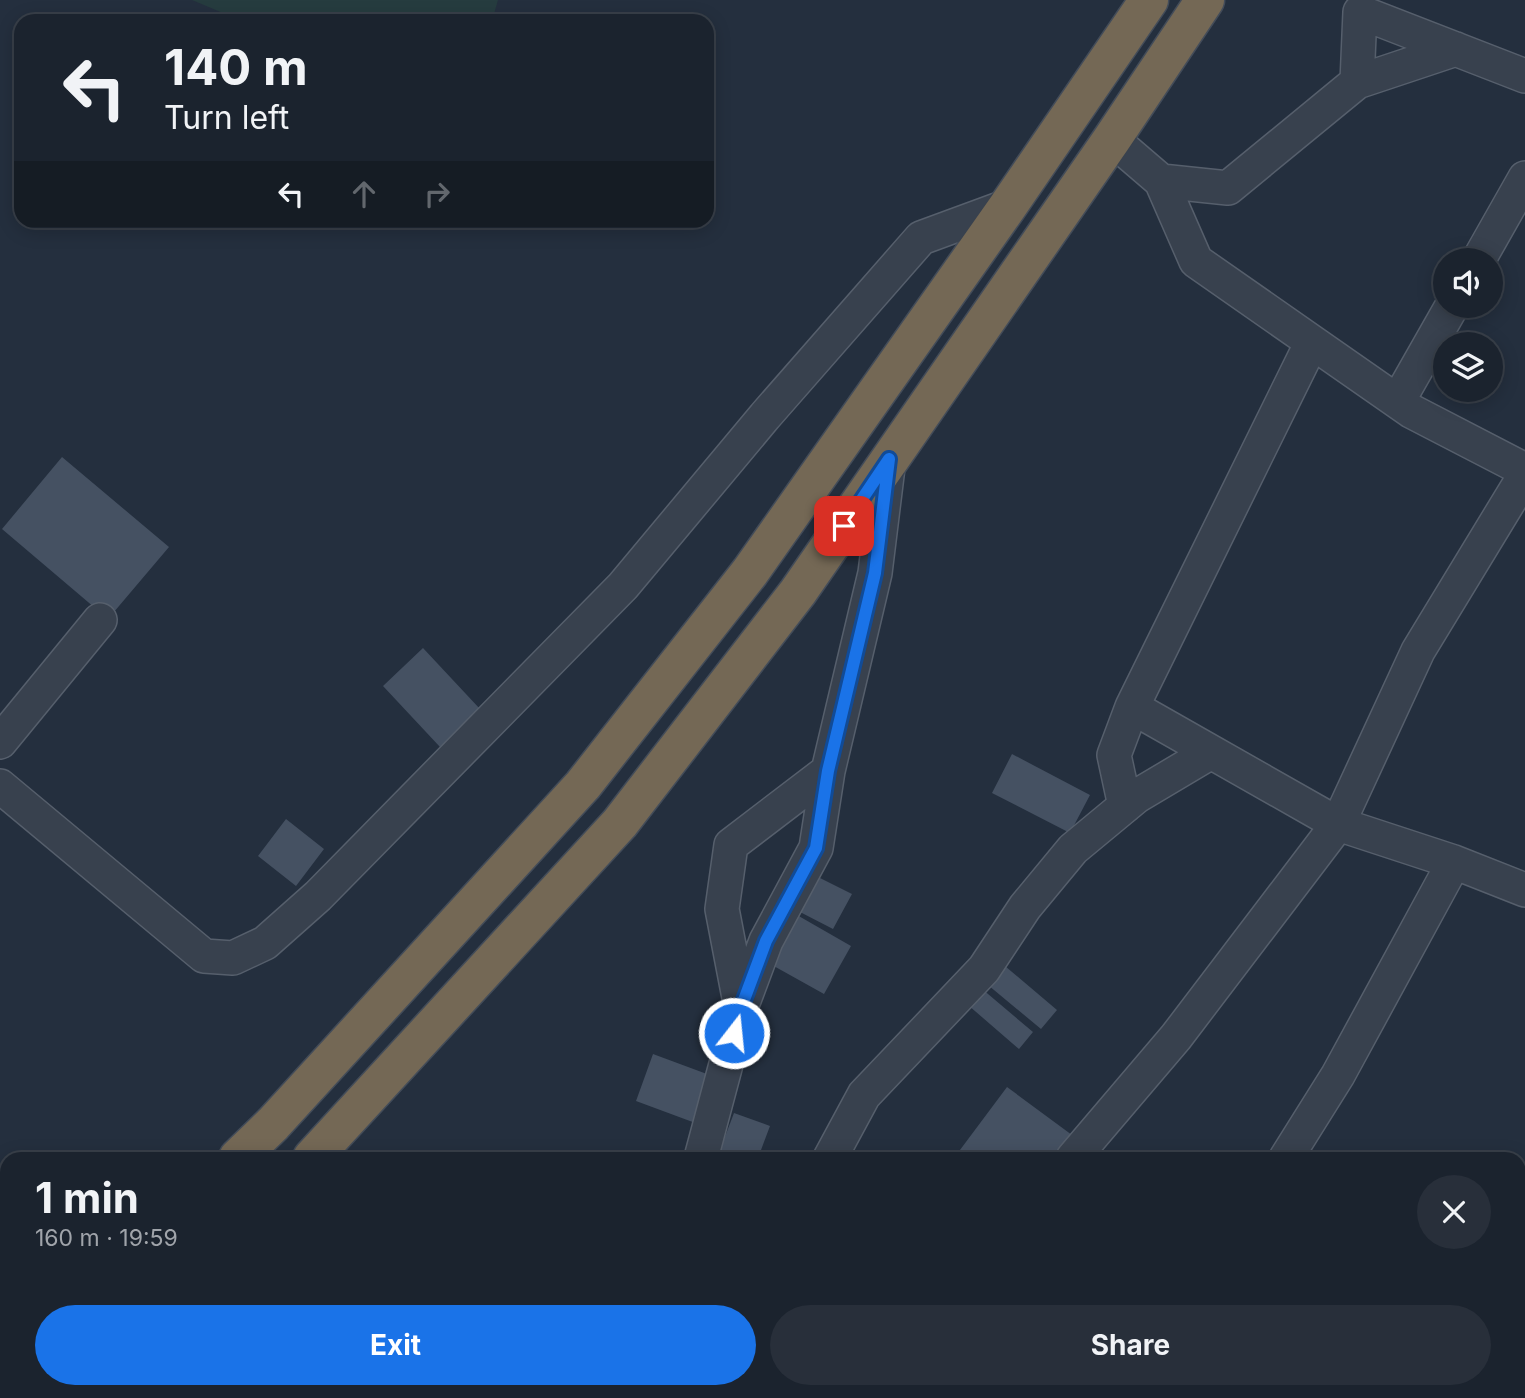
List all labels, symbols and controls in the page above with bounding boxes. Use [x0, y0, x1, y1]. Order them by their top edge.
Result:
text: 140 m [164, 38, 308, 97]
icon: left [49, 42, 140, 133]
text: Turn left [164, 98, 289, 137]
icon: left [272, 175, 310, 213]
icon: ahead [345, 175, 383, 213]
icon: right [418, 175, 456, 213]
map controls [1433, 248, 1503, 402]
button: sound [1433, 248, 1503, 318]
button: layers [1433, 332, 1503, 402]
pin [814, 496, 874, 556]
icon: arrive [825, 507, 863, 545]
position arrow [697, 996, 771, 1070]
text: 1 min [35, 1172, 139, 1223]
button: close [1417, 1175, 1491, 1249]
text: 160 m · 19:59 [35, 1224, 178, 1252]
button: Exit [35, 1305, 756, 1385]
button: Share [770, 1305, 1491, 1385]

